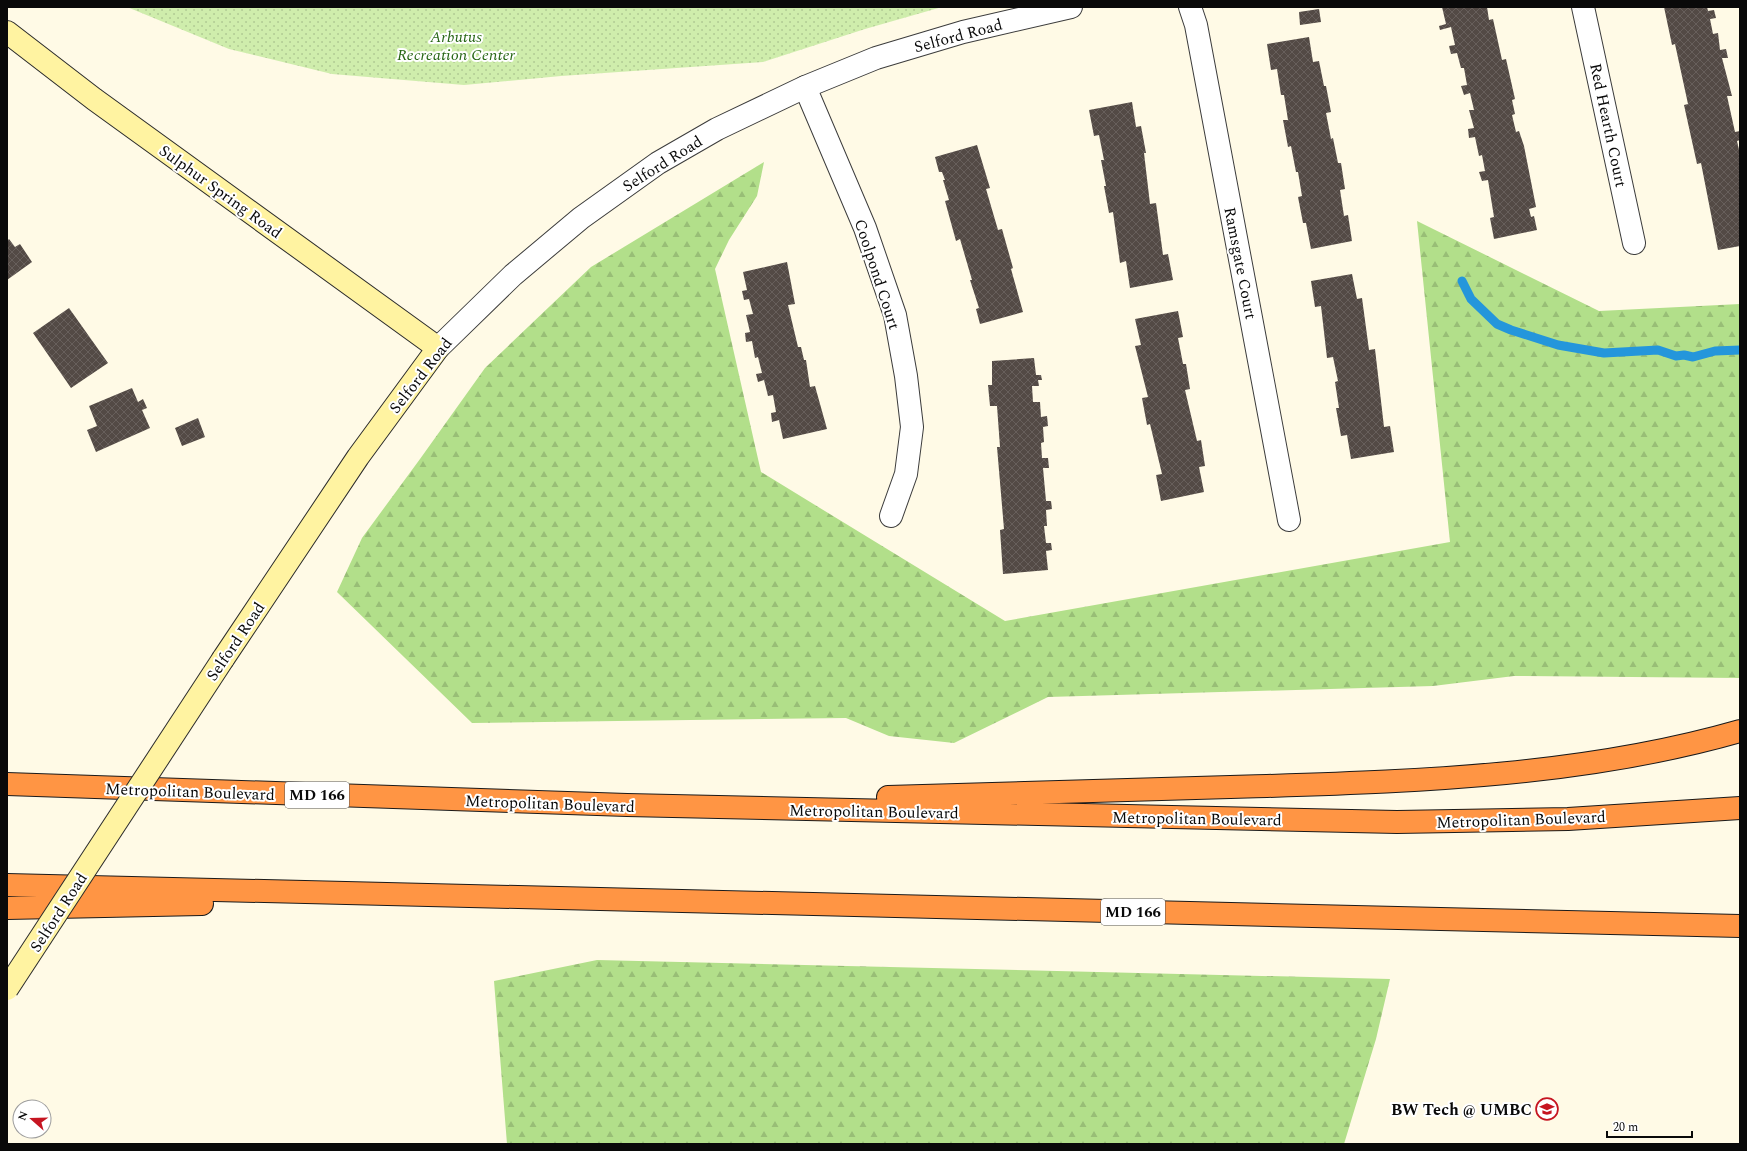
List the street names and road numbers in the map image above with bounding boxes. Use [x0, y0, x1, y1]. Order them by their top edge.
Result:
street label: Selford Road [911, 13, 1005, 59]
street label: Red Hearth Court [1583, 61, 1633, 190]
street label: Selford Road [618, 130, 707, 198]
street label: Sulphur Spring Road [154, 139, 287, 245]
street label: Ramsgate Court [1217, 205, 1263, 322]
street label: Coolpond Court [848, 216, 906, 333]
street label: Selford Road [383, 332, 458, 419]
street label: Selford Road [201, 597, 271, 686]
street label: Metropolitan Boulevard [105, 777, 275, 807]
road number: MD 166 [285, 782, 349, 808]
street label: Metropolitan Boulevard [465, 789, 635, 819]
street label: Metropolitan Boulevard [789, 799, 959, 825]
street label: Metropolitan Boulevard [1436, 805, 1606, 835]
street label: Metropolitan Boulevard [1112, 806, 1282, 832]
street label: Selford Road [24, 868, 94, 957]
road number: MD 166 [1101, 899, 1165, 925]

